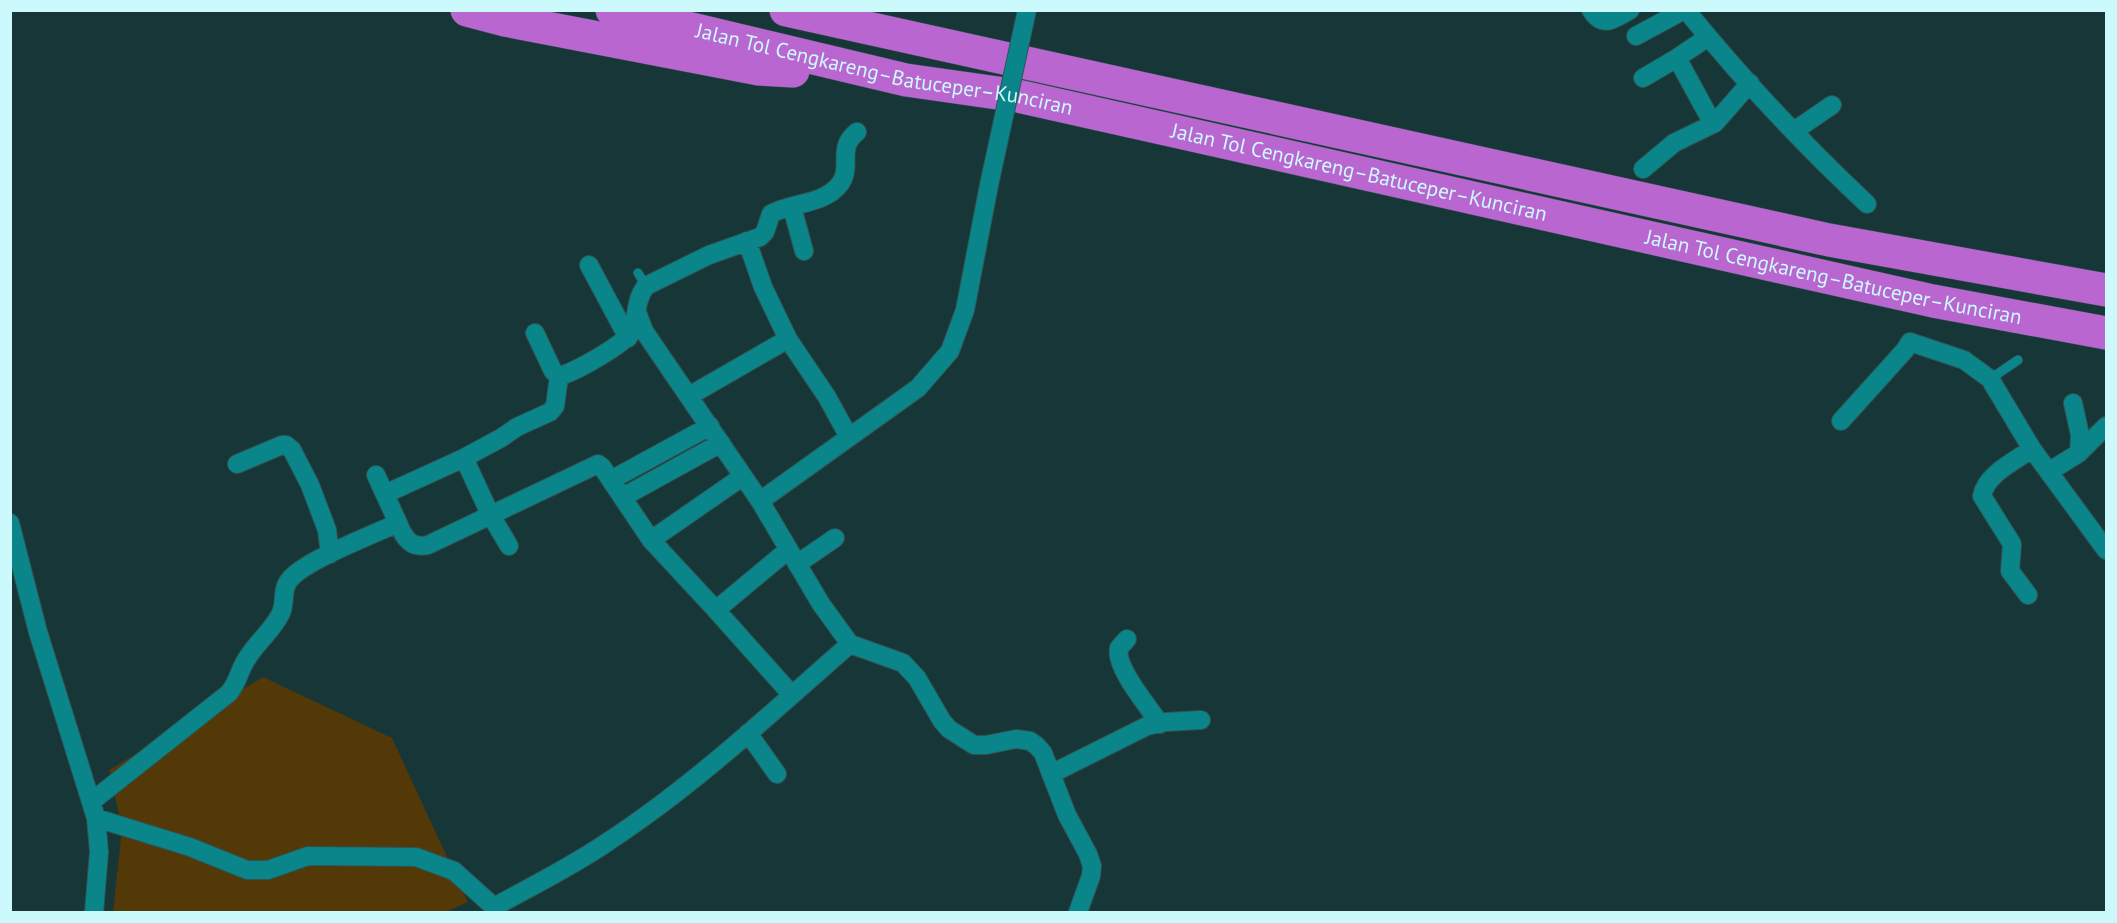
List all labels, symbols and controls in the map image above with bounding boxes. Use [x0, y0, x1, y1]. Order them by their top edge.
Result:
street label: Jalan Tol Cengkareng–Batuceper–Kunciran [692, 16, 1076, 121]
street label: Jalan Tol Cengkareng–Batuceper–Kunciran [1168, 117, 1550, 227]
street label: Jalan Tol Cengkareng–Batuceper–Kunciran [1642, 223, 2024, 330]

